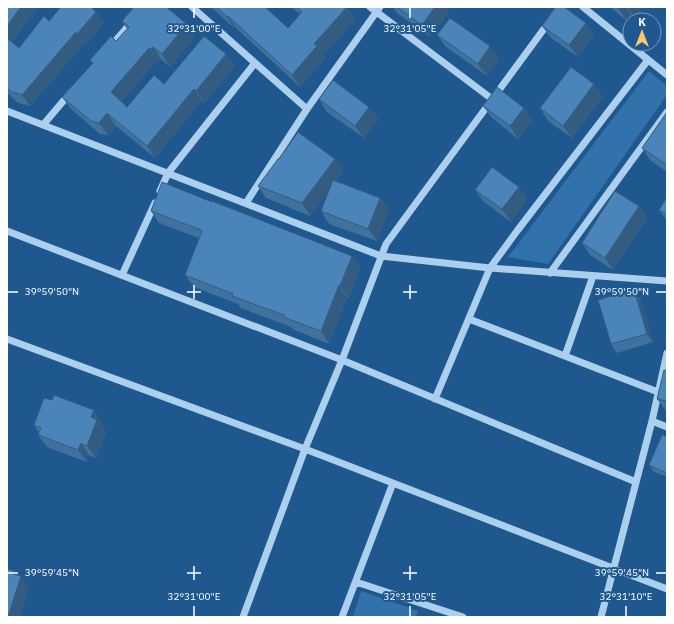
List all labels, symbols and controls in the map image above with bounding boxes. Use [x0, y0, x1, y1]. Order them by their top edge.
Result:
north arrow [622, 12, 662, 52]
text: K [638, 15, 646, 29]
text: 32°31'00"E [167, 22, 221, 35]
text: 32°31'05"E [383, 22, 437, 35]
text: 39°59'50"N [25, 285, 79, 298]
text: 39°59'50"N [595, 285, 649, 298]
text: 39°59'45"N [25, 566, 79, 579]
text: 39°59'45"N [595, 566, 649, 579]
text: 32°31'00"E [167, 590, 221, 603]
text: 32°31'05"E [383, 590, 437, 603]
text: 32°31'10"E [599, 590, 653, 603]

